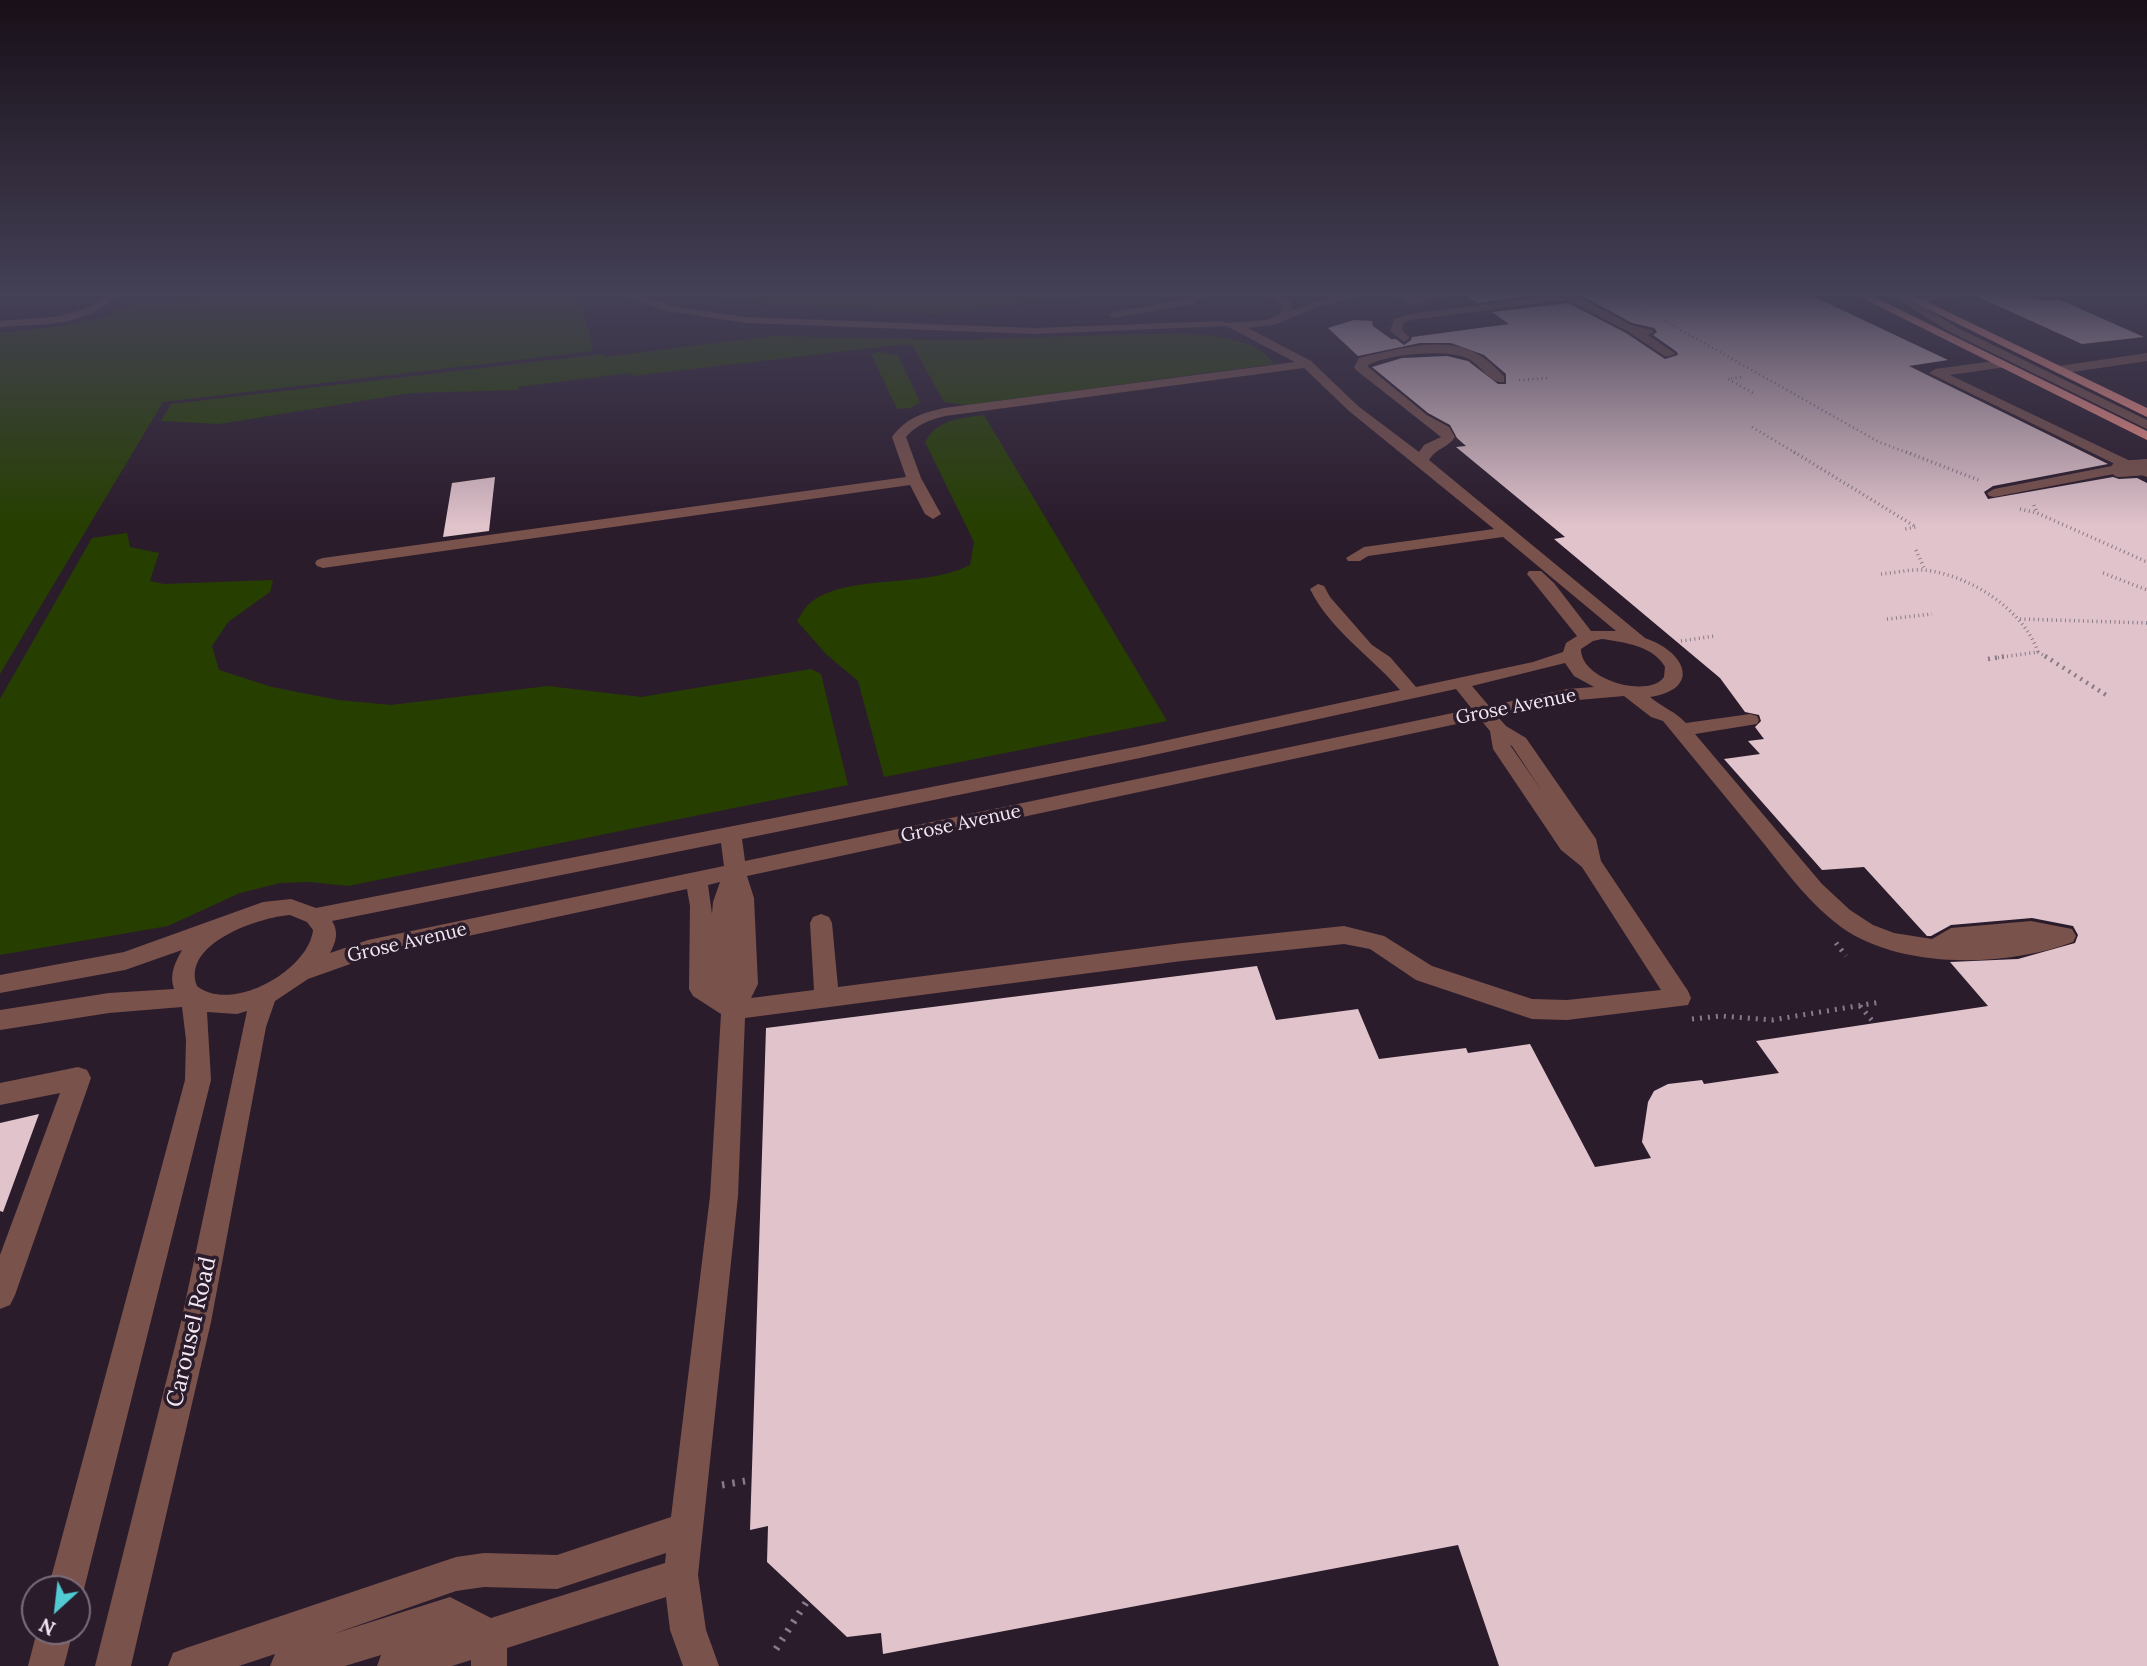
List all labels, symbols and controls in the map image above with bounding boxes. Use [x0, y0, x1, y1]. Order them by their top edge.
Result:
street label: Grose Avenue [1454, 684, 1578, 730]
street label: Grose Avenue [899, 800, 1023, 848]
street label: Grose Avenue [345, 918, 469, 968]
street label: Carousel Road [161, 1254, 223, 1410]
north arrow [21, 1575, 91, 1645]
text: N [35, 1613, 59, 1641]

